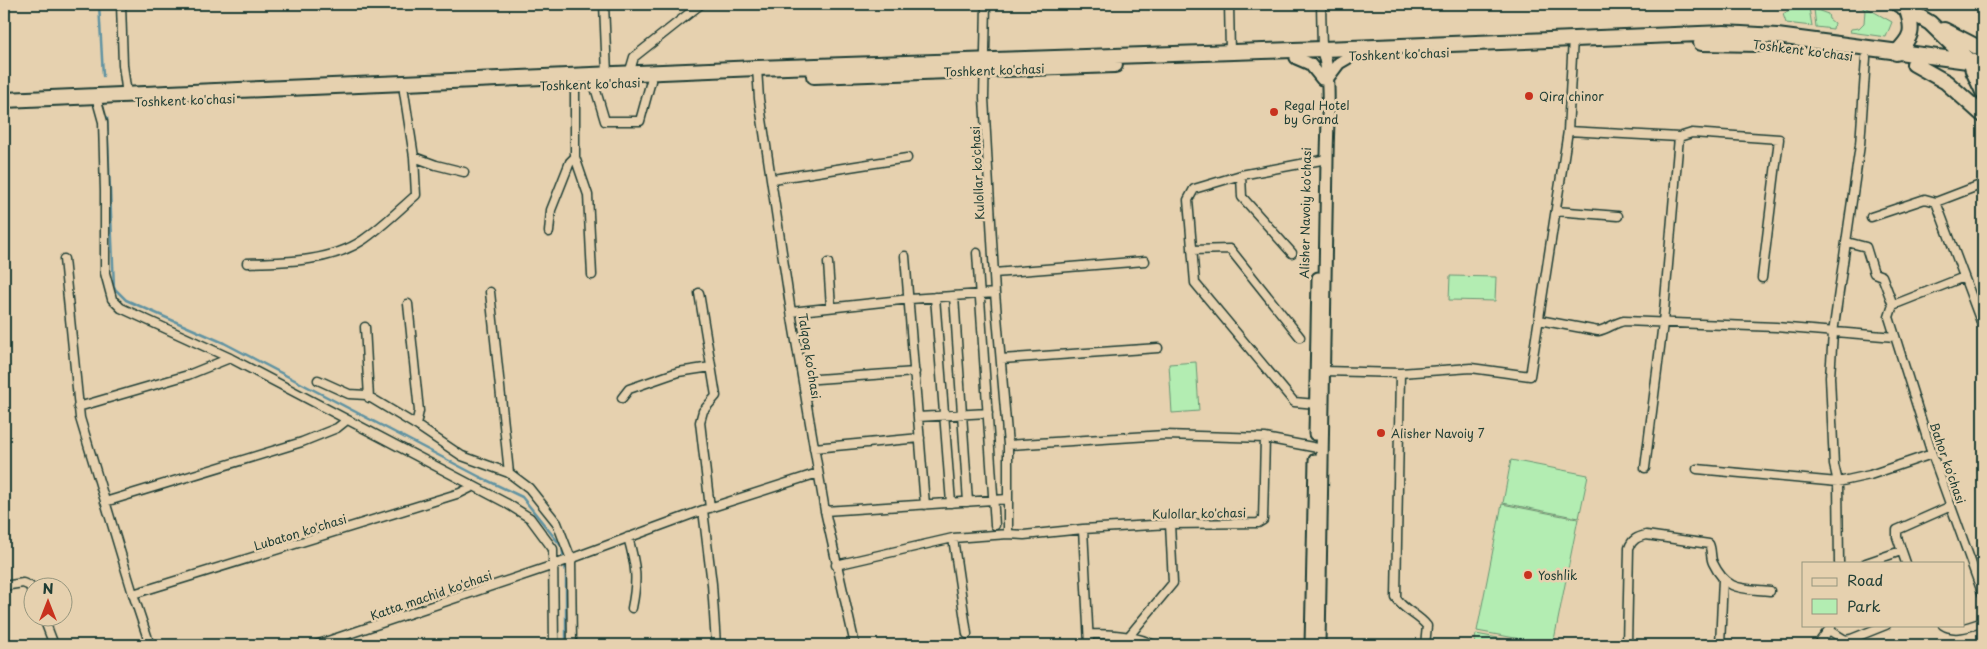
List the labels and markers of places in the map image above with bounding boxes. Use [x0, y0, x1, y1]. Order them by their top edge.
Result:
place label: Qirq chinor [1539, 87, 1604, 105]
marker: Qirq chinor [1523, 90, 1535, 102]
place label: Regal Hotel by Grand [1284, 96, 1349, 128]
marker: Regal Hotel by Grand [1268, 106, 1280, 118]
place label: Alisher Navoiy 7 [1391, 424, 1485, 442]
marker: Alisher Navoiy 7 [1375, 427, 1387, 439]
place label: Yoshlik [1538, 566, 1577, 584]
marker: Yoshlik [1522, 569, 1534, 581]

